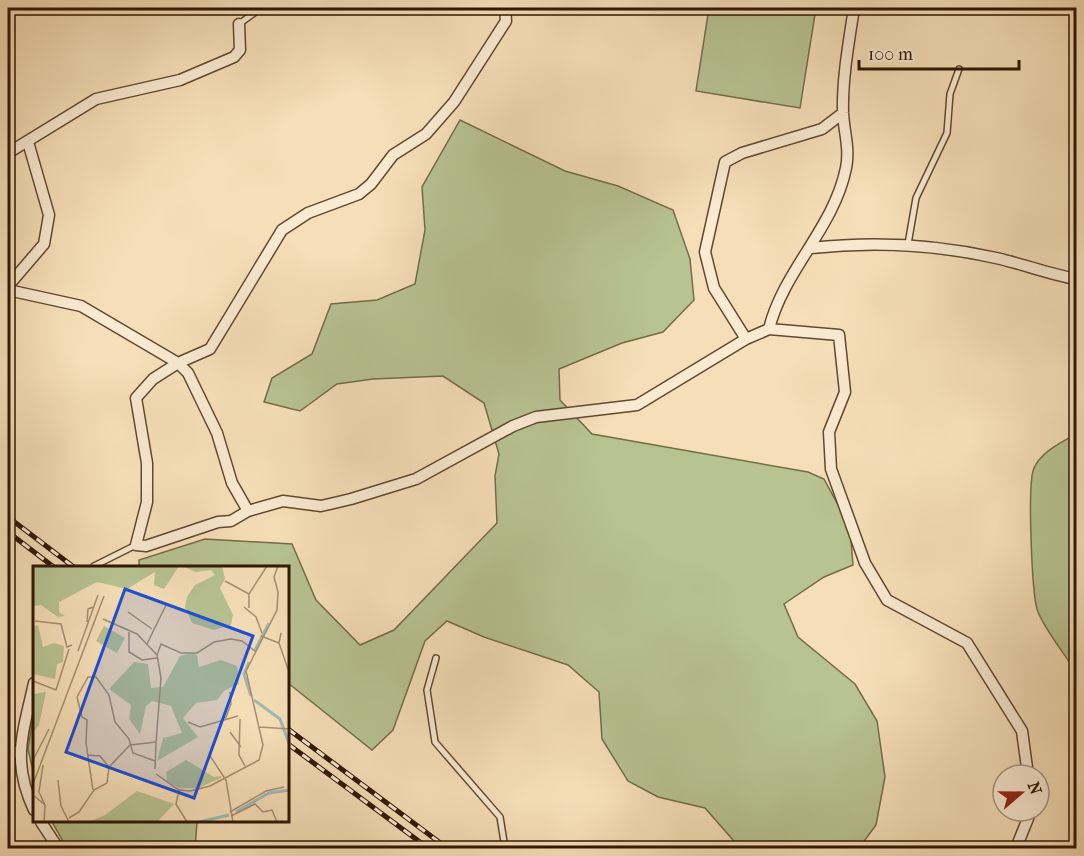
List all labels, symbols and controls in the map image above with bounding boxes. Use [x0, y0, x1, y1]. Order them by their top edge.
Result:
scale bar [859, 33, 1020, 71]
text: 100 m [868, 44, 913, 65]
inset map [33, 566, 290, 823]
north arrow [991, 763, 1051, 823]
text: N [1024, 779, 1046, 798]

